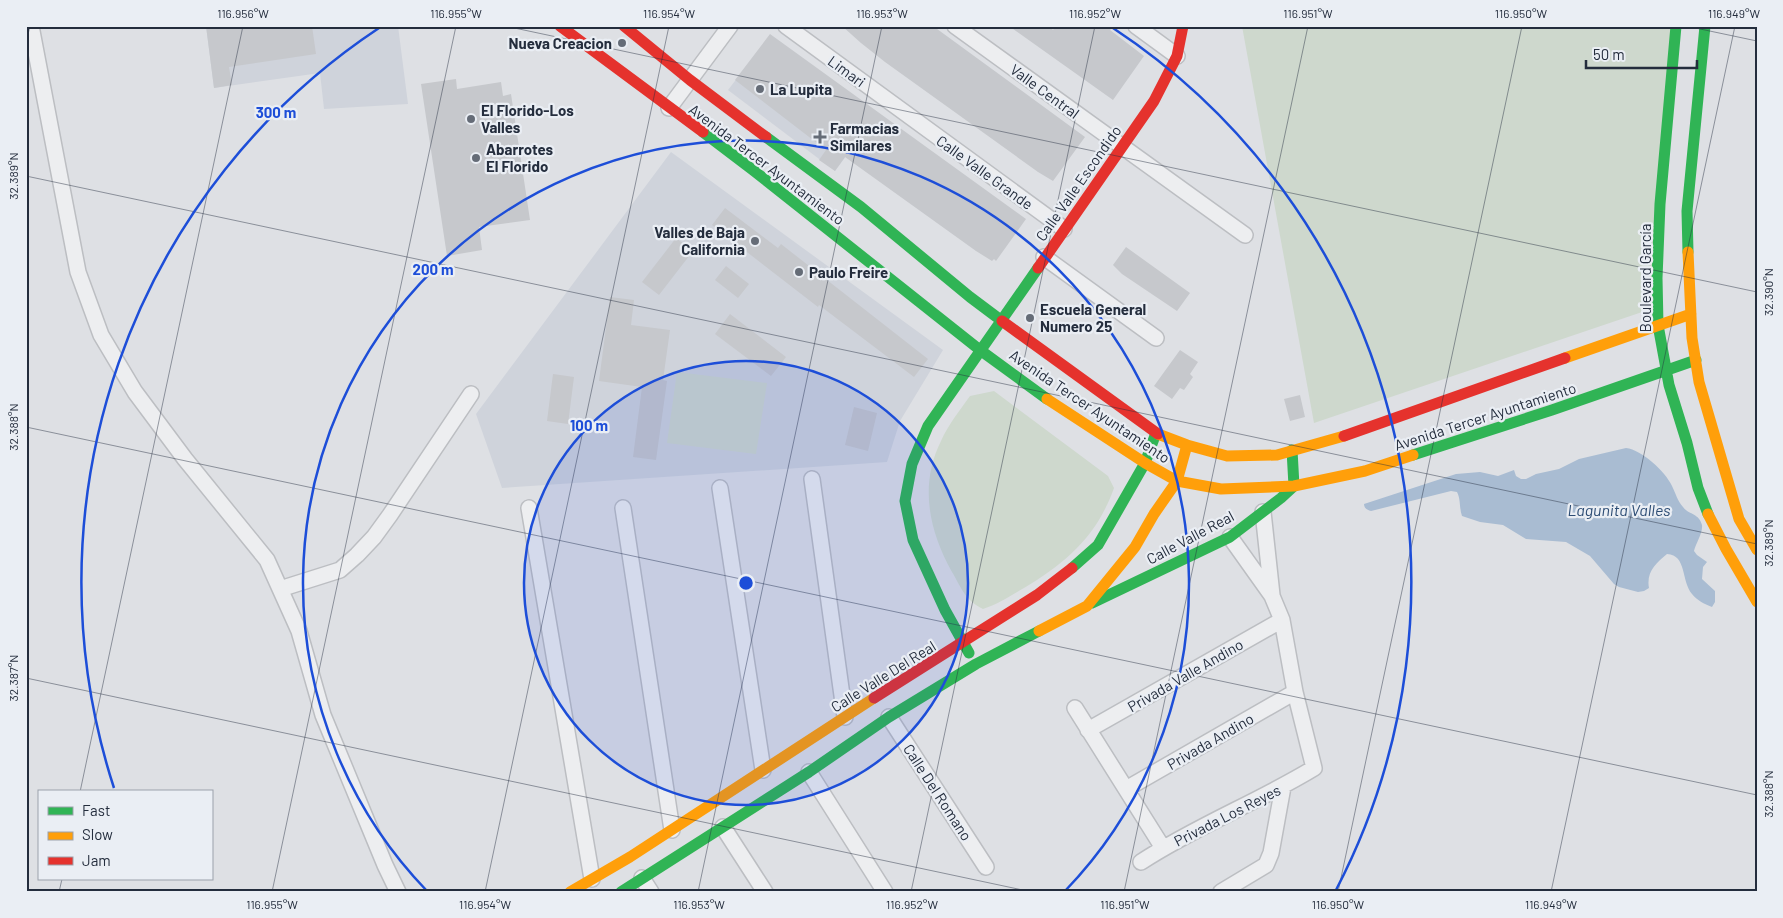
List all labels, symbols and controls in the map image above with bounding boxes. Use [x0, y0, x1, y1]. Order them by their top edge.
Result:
text: 116.956°W [217, 6, 269, 20]
text: 116.955°W [430, 6, 482, 20]
text: 116.954°W [643, 6, 696, 20]
text: 116.953°W [856, 6, 908, 20]
text: 116.952°W [1069, 6, 1121, 20]
text: 116.951°W [1283, 6, 1333, 20]
text: 116.950°W [1495, 6, 1548, 20]
text: 116.949°W [1708, 6, 1761, 20]
place label: Nueva Creacion [509, 34, 612, 52]
marker: Nueva Creacion [616, 37, 628, 49]
scale bar [1586, 38, 1697, 70]
text: 50 m [1593, 45, 1625, 63]
street label: Limari [825, 51, 869, 91]
street label: Valle Central [1007, 60, 1083, 122]
place label: La Lupita [770, 80, 832, 98]
marker: La Lupita [754, 83, 766, 95]
street label: Avenida Tercer Ayuntamiento [686, 100, 848, 228]
place label: El Florido-Los Valles [481, 101, 574, 136]
text: 300 m [256, 103, 296, 121]
marker: El Florido-Los Valles [465, 113, 477, 125]
place label: Farmacias Similares [830, 119, 900, 154]
street label: Calle Valle Escondido [1031, 122, 1125, 244]
marker: Farmacias Similares [814, 131, 826, 143]
street label: Calle Valle Grande [933, 131, 1037, 213]
place label: Abarrotes El Florido [486, 140, 554, 175]
text: 32.389°N [6, 152, 20, 200]
marker: Abarrotes El Florido [470, 152, 482, 164]
place label: Valles de Baja California [654, 223, 745, 258]
street label: Boulevard García [1636, 224, 1654, 332]
marker: Valles de Baja California [749, 235, 761, 247]
text: 200 m [412, 260, 454, 278]
place label: Paulo Freire [809, 263, 888, 281]
marker: Paulo Freire [793, 266, 805, 278]
text: 32.390°N [1761, 268, 1775, 316]
place label: Escuela General Numero 25 [1040, 300, 1146, 335]
marker: Escuela General Numero 25 [1024, 312, 1036, 324]
street label: Avenida Tercer Ayuntamiento [1006, 345, 1174, 467]
street label: Avenida Tercer Ayuntamiento [1392, 378, 1578, 454]
text: 32.388°N [6, 403, 20, 451]
text: 100 m [570, 416, 608, 434]
water label: Lagunita Valles [1567, 500, 1671, 519]
street label: Calle Valle Real [1143, 506, 1237, 568]
text: 32.389°N [1761, 519, 1775, 567]
centre of rings [737, 574, 755, 592]
street label: Privada Valle Andino [1124, 635, 1246, 715]
street label: Calle Valle Del Real [827, 637, 939, 715]
text: 32.387°N [6, 655, 20, 701]
street label: Privada Andino [1164, 709, 1256, 773]
street label: Calle Del Romano [900, 740, 976, 844]
text: 32.388°N [1761, 770, 1775, 818]
street label: Privada Los Reyes [1171, 780, 1283, 850]
legend [38, 790, 212, 880]
text: Fast [82, 801, 110, 819]
text: Slow [82, 825, 113, 843]
text: Jam [82, 851, 111, 869]
text: 116.955°W [246, 897, 298, 911]
text: 116.954°W [459, 897, 512, 911]
text: 116.953°W [673, 897, 725, 911]
text: 116.952°W [886, 897, 938, 911]
text: 116.951°W [1100, 897, 1150, 911]
text: 116.950°W [1312, 897, 1365, 911]
text: 116.949°W [1525, 897, 1578, 911]

